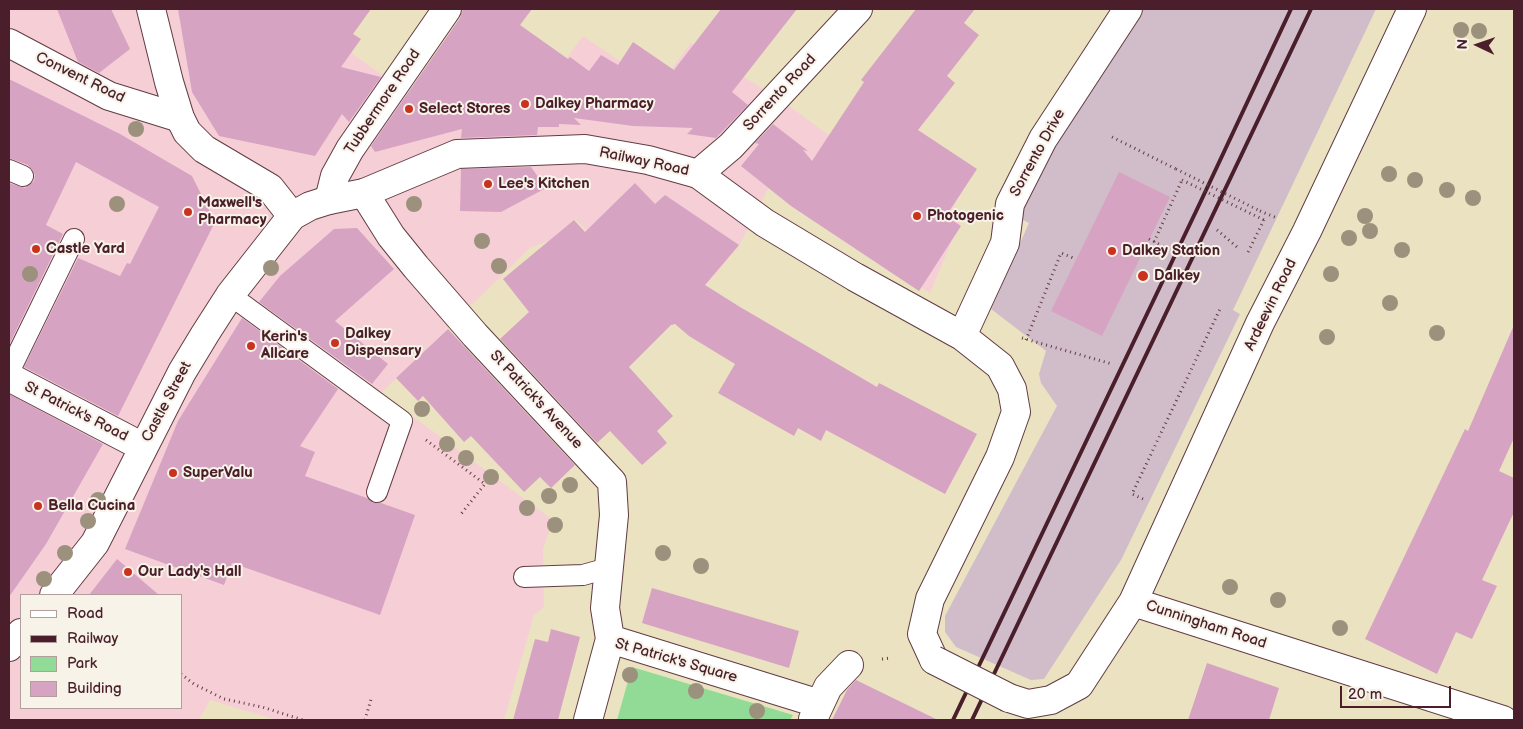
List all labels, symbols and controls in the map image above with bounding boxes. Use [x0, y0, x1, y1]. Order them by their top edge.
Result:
north arrow [1453, 20, 1503, 70]
text: N [1454, 39, 1471, 50]
street label: Tubbermore Road [341, 46, 425, 158]
street label: Convent Road [32, 49, 128, 107]
street label: Sorrento Road [740, 51, 820, 135]
place label: Dalkey Pharmacy [535, 95, 654, 113]
marker: Dalkey Pharmacy [519, 98, 531, 110]
place label: Select Stores [419, 100, 510, 118]
marker: Select Stores [403, 103, 415, 115]
street label: Sorrento Drive [1007, 106, 1069, 200]
street label: Railway Road [597, 144, 691, 180]
place label: Lee's Kitchen [498, 175, 590, 193]
marker: Lee's Kitchen [482, 178, 494, 190]
place label: Maxwell's Pharmacy [198, 194, 267, 229]
marker: Maxwell's Pharmacy [182, 206, 194, 218]
place label: Photogenic [927, 207, 1004, 225]
marker: Photogenic [911, 210, 923, 222]
place label: Castle Yard [46, 240, 125, 258]
place label: Dalkey Station [1122, 242, 1220, 260]
marker: Castle Yard [30, 243, 42, 255]
marker: Dalkey Station [1106, 245, 1118, 257]
street label: Ardeevin Road [1241, 256, 1301, 354]
place label: Dalkey [1154, 267, 1200, 285]
marker: Dalkey [1136, 269, 1150, 283]
place label: Dalkey Dispensary [345, 325, 421, 360]
place label: Kerin's Allcare [261, 328, 309, 363]
marker: Dalkey Dispensary [329, 337, 341, 349]
marker: Kerin's Allcare [245, 340, 257, 352]
street label: St Patrick's Avenue [486, 347, 586, 453]
street label: Castle Street [138, 359, 196, 445]
street label: St Patrick's Road [21, 378, 131, 446]
place label: SuperValu [183, 464, 253, 482]
marker: SuperValu [167, 467, 179, 479]
place label: Bella Cucina [48, 497, 135, 515]
marker: Bella Cucina [32, 500, 44, 512]
place label: Our Lady's Hall [138, 563, 242, 581]
marker: Our Lady's Hall [122, 566, 134, 578]
legend [20, 594, 182, 709]
street label: Cunningham Road [1143, 597, 1269, 653]
text: Road [67, 604, 103, 623]
text: Railway [67, 629, 118, 648]
street label: St Patrick's Square [613, 635, 739, 687]
text: Park [67, 654, 97, 673]
scale bar [1343, 676, 1454, 708]
text: Building [67, 679, 122, 698]
text: 20 m [1348, 685, 1382, 704]

